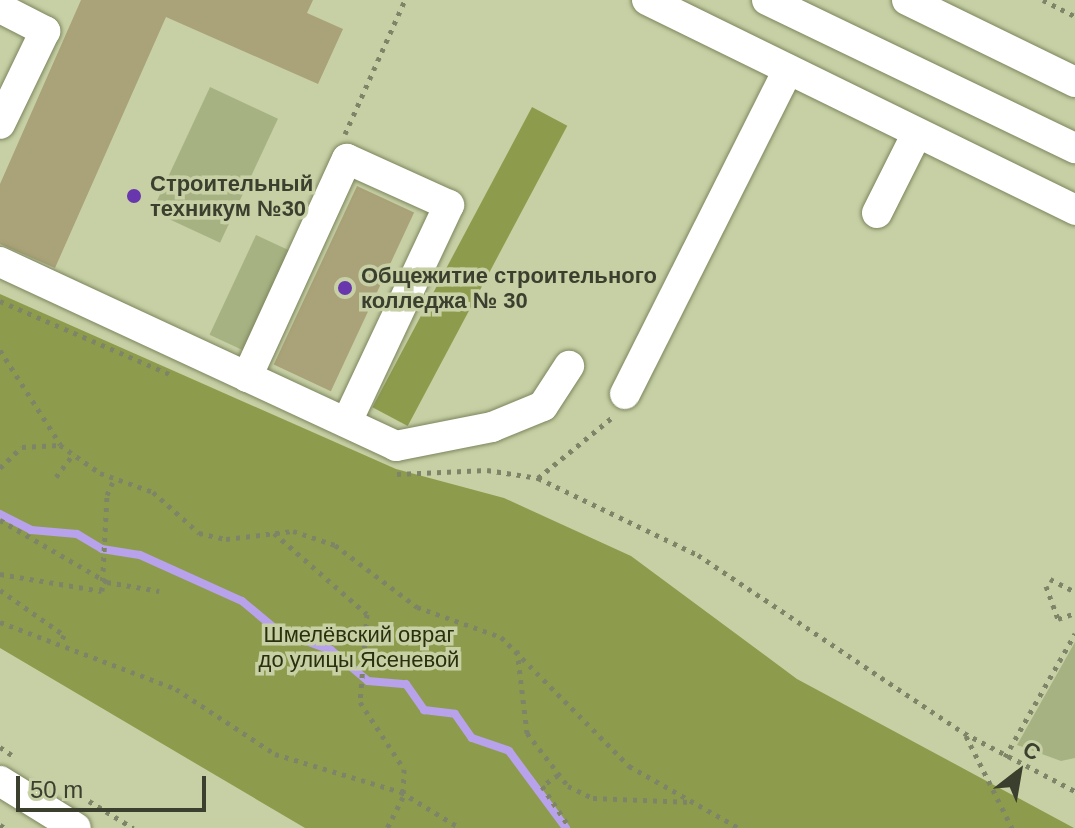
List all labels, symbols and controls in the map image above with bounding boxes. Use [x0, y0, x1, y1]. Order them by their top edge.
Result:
place label: Строительный техникум №30 [150, 170, 313, 222]
marker: Строительный техникум №30 [125, 187, 143, 205]
place label: Общежитие строительного колледжа № 30 [361, 262, 657, 314]
marker: Общежитие строительного колледжа № 30 [336, 279, 354, 297]
park label: Шмелёвский овраг до улицы Ясеневой [259, 621, 459, 672]
north arrow [979, 732, 1059, 812]
text: С [1018, 736, 1045, 766]
scale bar [20, 760, 210, 810]
text: 50 m [30, 776, 83, 803]

